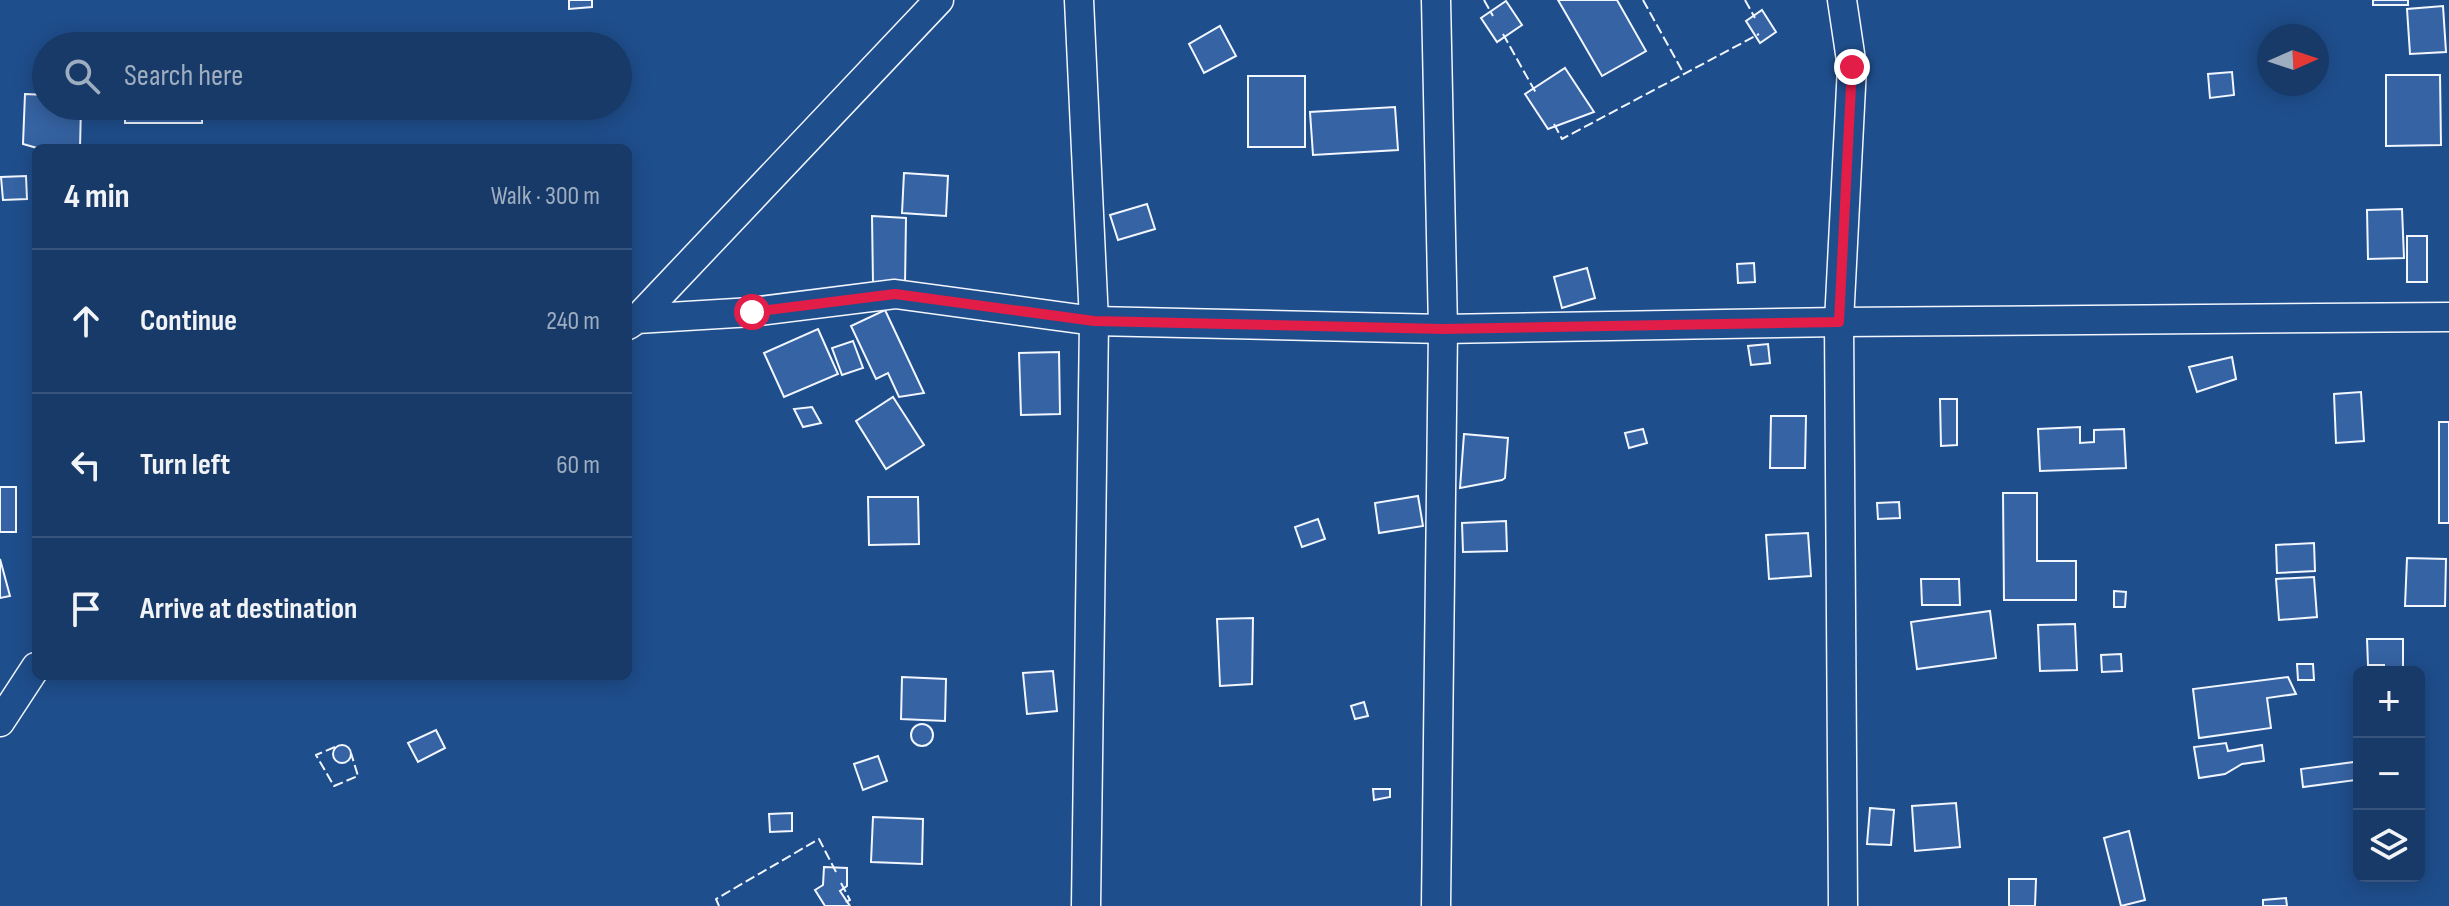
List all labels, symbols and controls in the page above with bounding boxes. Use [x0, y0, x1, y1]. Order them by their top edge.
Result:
north arrow [2257, 24, 2329, 96]
search box [32, 32, 632, 120]
route end [1834, 49, 1870, 85]
icon: search [60, 54, 104, 98]
text: Search here [124, 58, 243, 94]
text: 4 min [64, 176, 130, 217]
text: Walk · 300 m [491, 181, 600, 212]
route start [734, 294, 770, 330]
icon: ahead [64, 299, 108, 343]
text: Continue [140, 303, 237, 339]
text: 240 m [546, 306, 600, 337]
icon: left [64, 443, 108, 487]
text: Turn left [140, 447, 230, 483]
text: 60 m [556, 450, 600, 481]
icon: arrive [64, 587, 108, 631]
text: Arrive at destination [140, 591, 357, 627]
map controls [2353, 666, 2425, 882]
button: + [2353, 666, 2425, 738]
button: − [2353, 738, 2425, 810]
button: layers [2353, 810, 2425, 882]

